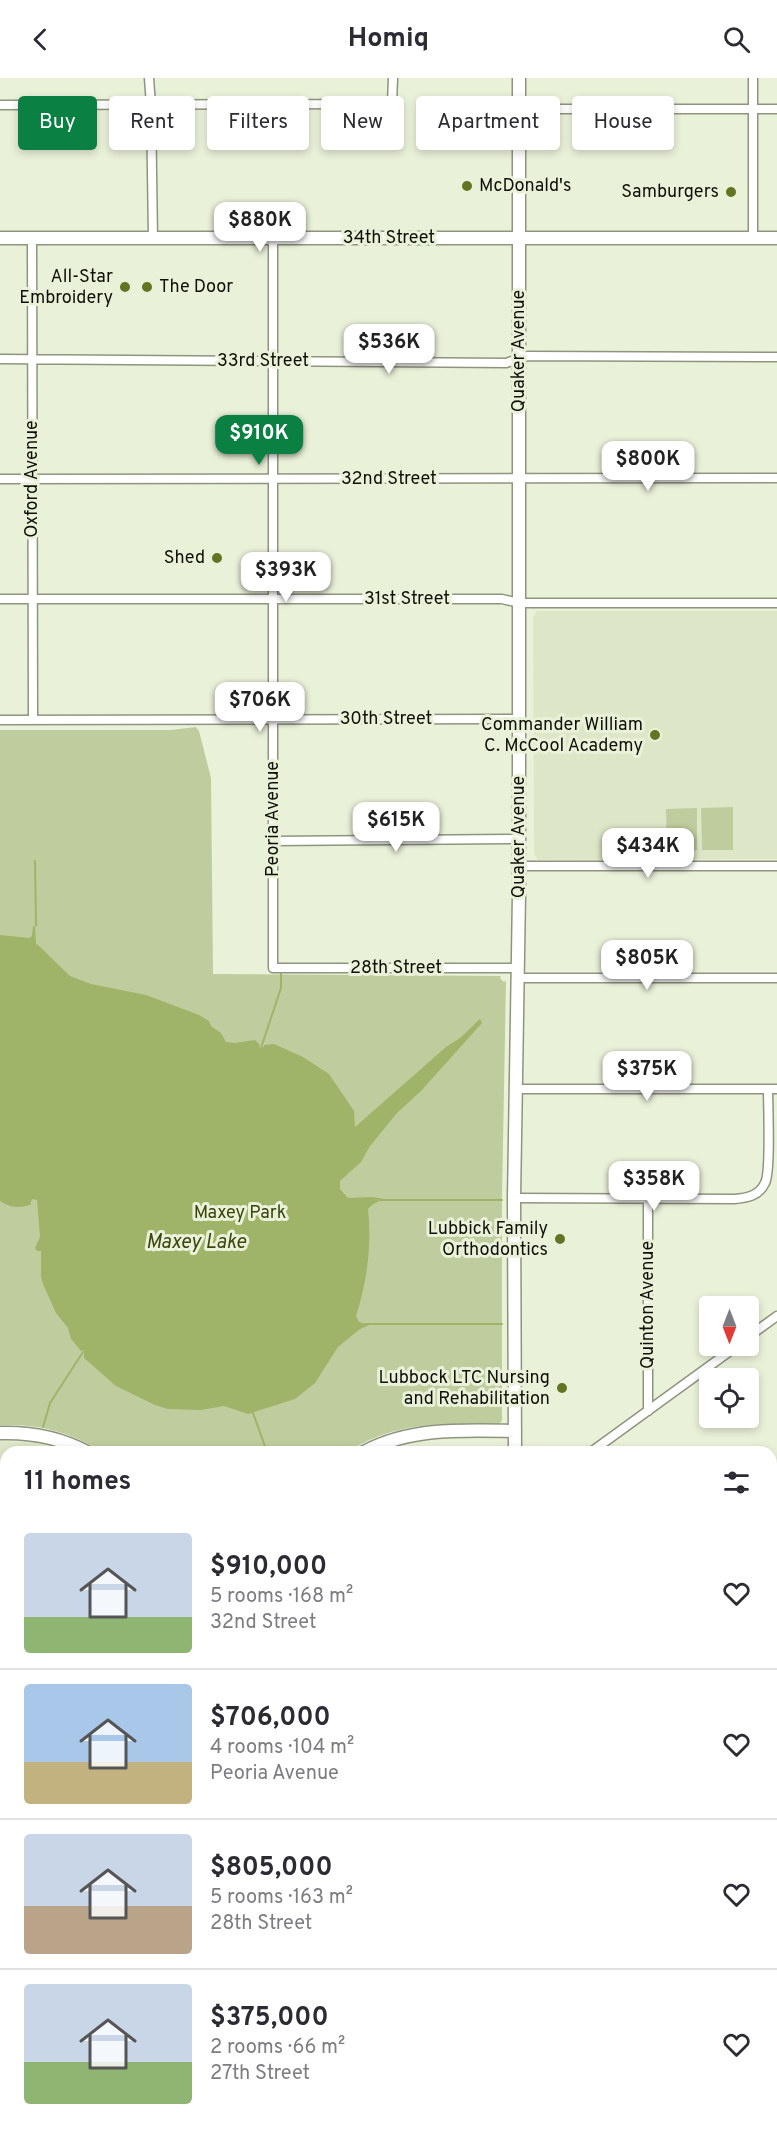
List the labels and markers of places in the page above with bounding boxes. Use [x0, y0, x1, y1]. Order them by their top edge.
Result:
place label: McDonald's [479, 175, 571, 198]
marker: McDonald's [460, 179, 474, 193]
place label: Samburgers [621, 181, 719, 204]
marker: Samburgers [724, 185, 738, 199]
pin: $880K [218, 202, 302, 253]
place label: All-Star Embroidery [19, 266, 113, 310]
place label: The Door [159, 276, 233, 299]
marker: All-Star Embroidery [118, 280, 132, 294]
marker: The Door [140, 280, 154, 294]
pin: $536K [347, 324, 431, 375]
pin: $910K [217, 415, 301, 466]
pin: $800K [606, 441, 690, 492]
place label: Shed [164, 547, 205, 570]
marker: Shed [210, 551, 224, 565]
pin: $393K [244, 552, 328, 603]
pin: $706K [218, 682, 302, 733]
place label: Commander William C. McCool Academy [481, 714, 643, 758]
marker: Commander William C. McCool Academy [648, 728, 662, 742]
pin: $615K [354, 802, 438, 853]
pin: $434K [606, 828, 690, 879]
pin: $805K [605, 940, 689, 991]
pin: $375K [605, 1051, 689, 1102]
pin: $358K [612, 1161, 696, 1212]
place label: Lubbick Family Orthodontics [428, 1218, 548, 1262]
marker: Lubbick Family Orthodontics [553, 1232, 567, 1246]
place label: Lubbock LTC Nursing and Rehabilitation [379, 1367, 550, 1411]
marker: Lubbock LTC Nursing and Rehabilitation [555, 1381, 569, 1395]

